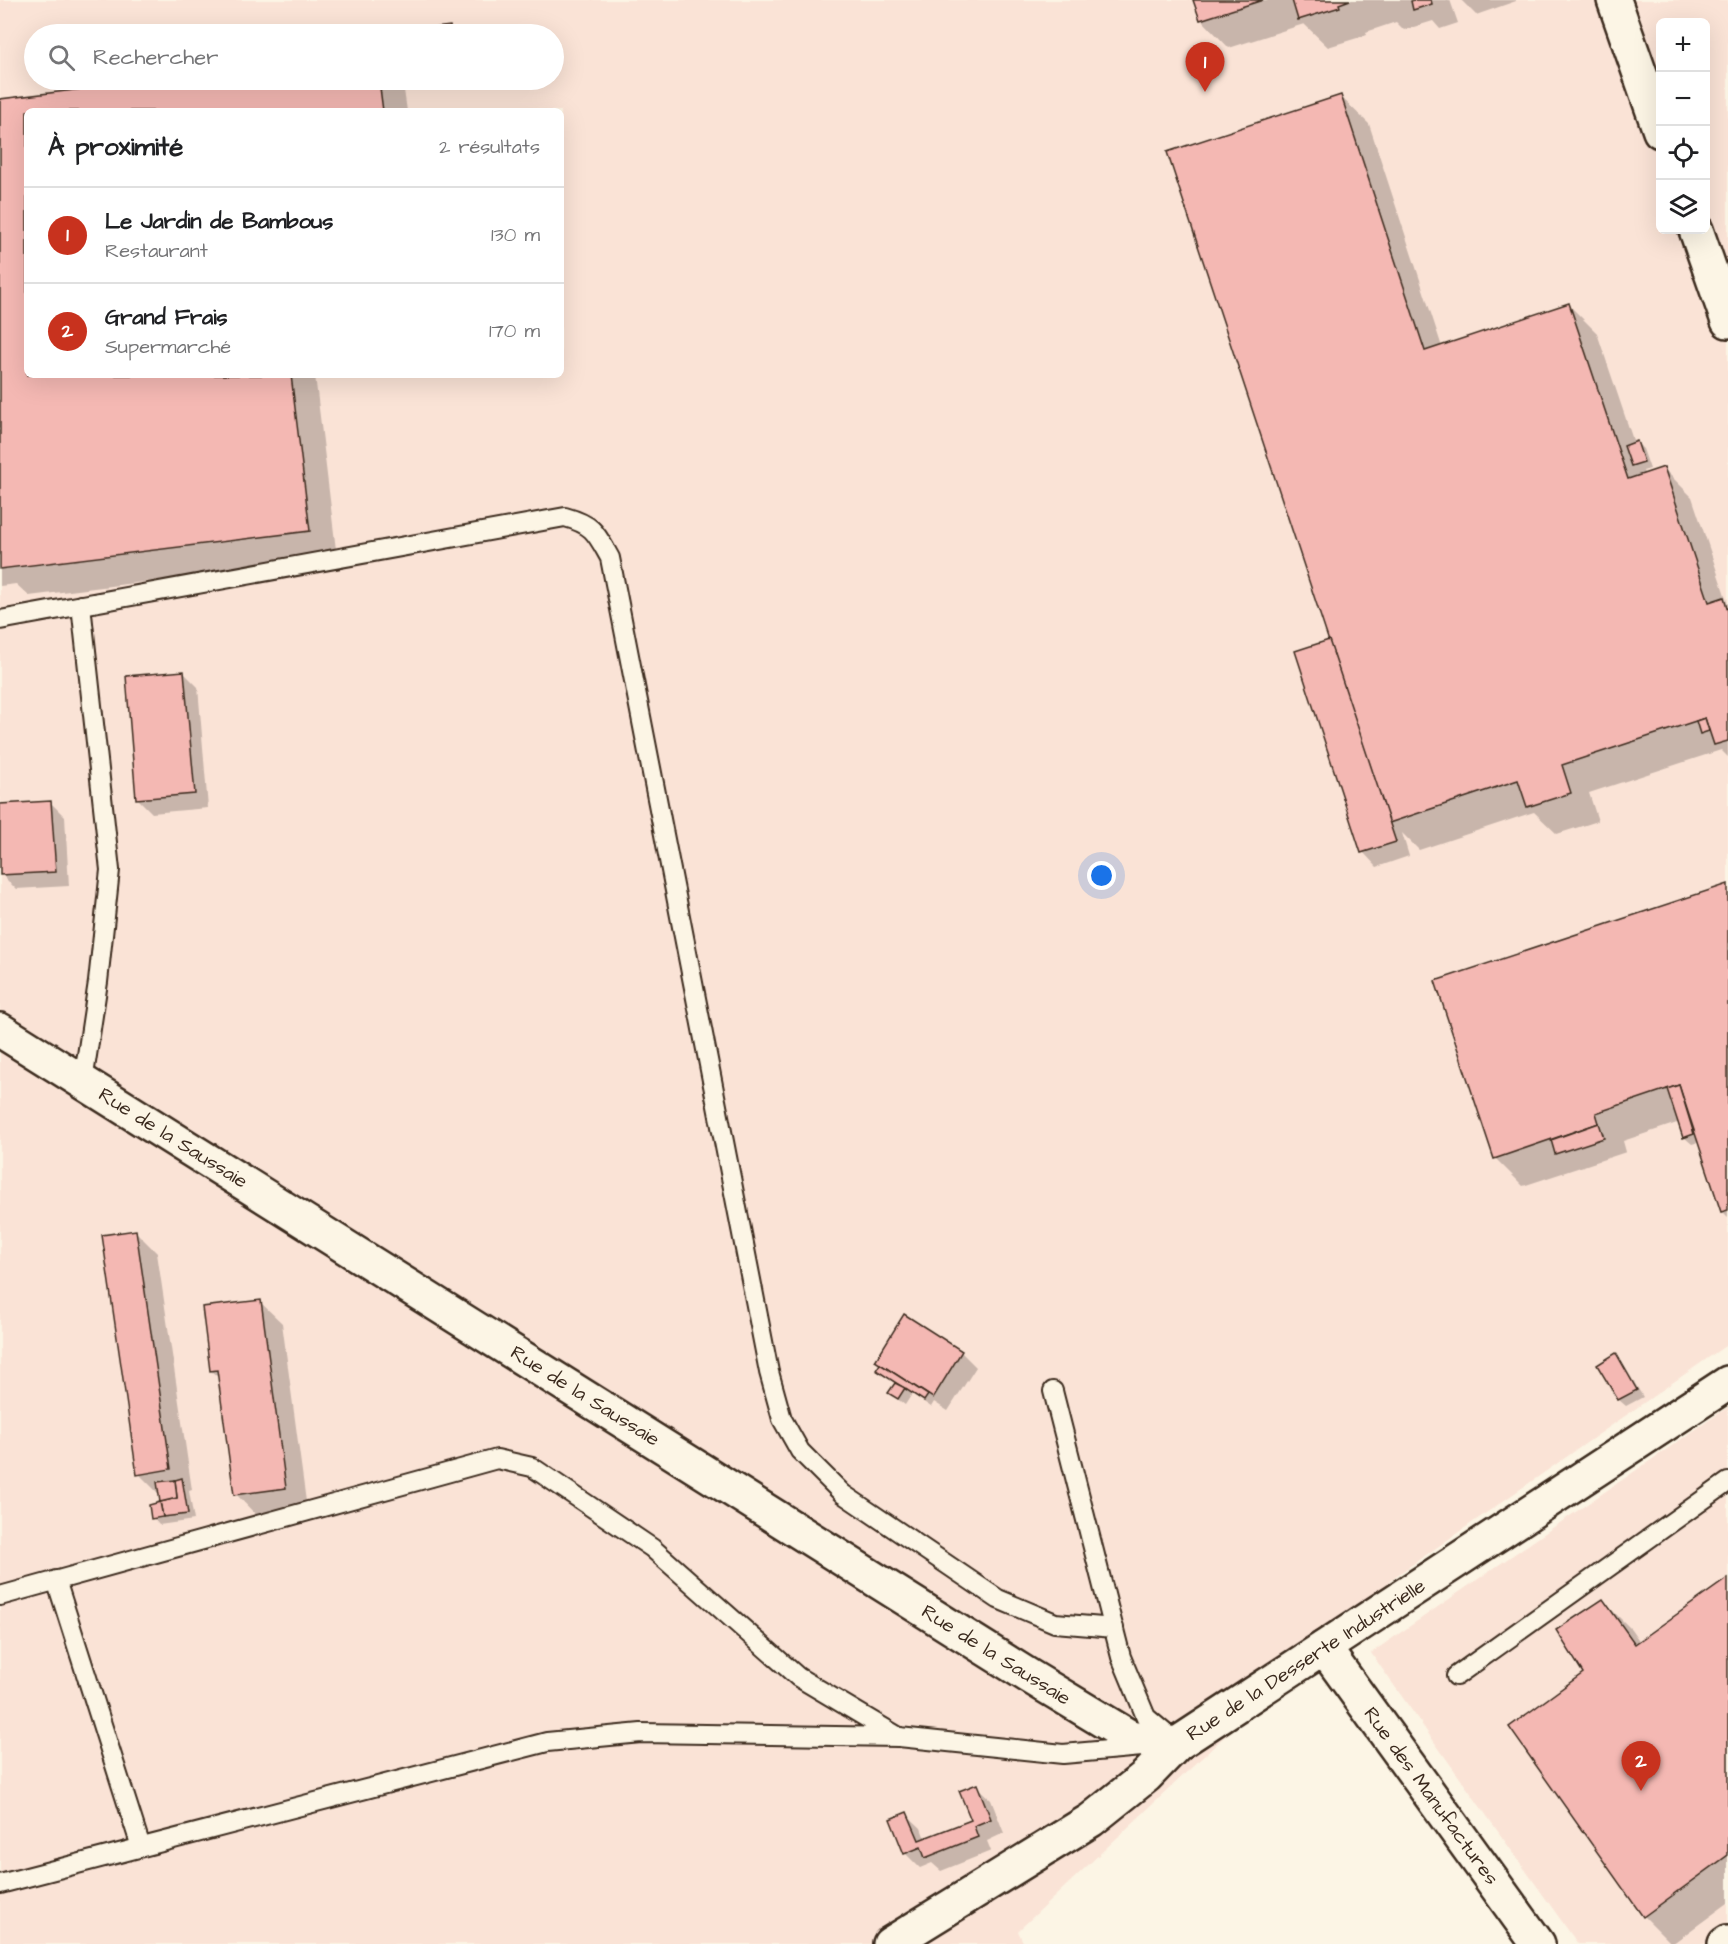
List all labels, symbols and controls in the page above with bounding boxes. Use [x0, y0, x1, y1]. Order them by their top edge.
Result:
map controls [1656, 18, 1710, 234]
button: + [1656, 18, 1710, 72]
search box [24, 24, 564, 90]
icon: search [45, 41, 78, 74]
text: Rechercher [93, 42, 218, 73]
pin: 1 [1186, 42, 1224, 92]
button: − [1656, 72, 1710, 126]
button: locate [1656, 126, 1710, 180]
text: À proximité [48, 129, 183, 165]
text: 2 résultats [439, 133, 540, 161]
button: layers [1656, 180, 1710, 234]
text: Le Jardin de Bambous [105, 206, 333, 237]
text: 1 [66, 221, 69, 249]
text: 130 m [491, 221, 540, 249]
text: Restaurant [105, 237, 208, 265]
text: Grand Frais [105, 302, 228, 333]
text: 2 [62, 317, 73, 345]
text: 170 m [489, 317, 540, 345]
text: Supermarché [105, 333, 231, 361]
your location [1087, 861, 1116, 890]
street label: Rue de la Saussaie [93, 1081, 253, 1195]
street label: Rue de la Saussaie [505, 1339, 665, 1453]
street label: Rue de la Desserte Industrielle [1181, 1572, 1431, 1748]
street label: Rue de la Saussaie [916, 1598, 1076, 1712]
street label: Rue des Manufactures [1357, 1701, 1505, 1891]
pin: 2 [1622, 1742, 1660, 1791]

